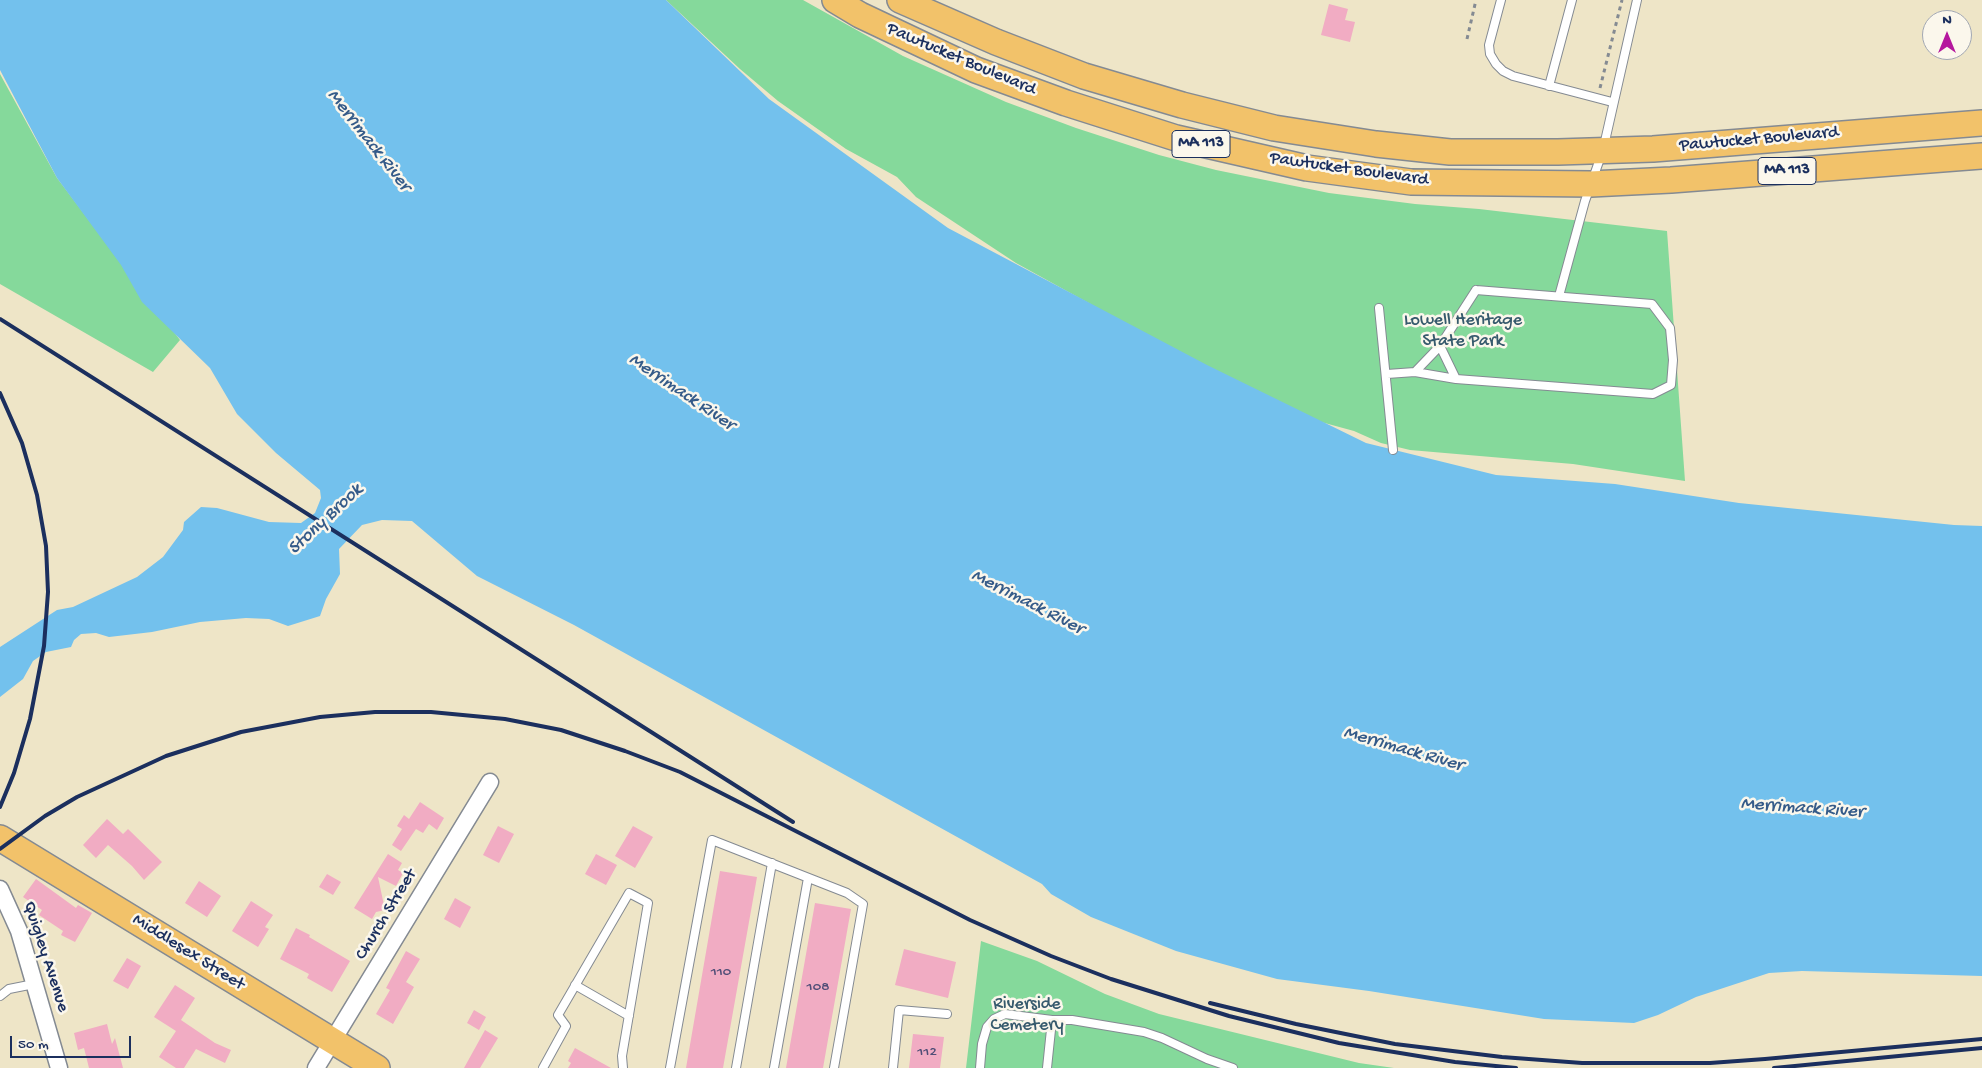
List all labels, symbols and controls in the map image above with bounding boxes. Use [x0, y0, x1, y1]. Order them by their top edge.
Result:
north arrow [1922, 10, 1972, 60]
text: N [1942, 12, 1952, 29]
street label: Pawtucket Boulevard [883, 19, 1039, 101]
water label: Merrimack River [321, 86, 415, 196]
street label: Pawtucket Boulevard [1678, 122, 1840, 158]
road number: MA 113 [1172, 130, 1230, 158]
street label: Pawtucket Boulevard [1268, 148, 1430, 192]
road number: MA 113 [1758, 158, 1816, 185]
park label: Lowell Heritage State Park [1404, 310, 1522, 352]
water label: Merrimack River [624, 349, 738, 437]
water label: Stony Brook [284, 480, 368, 560]
water label: Merrimack River [967, 565, 1087, 641]
water label: Merrimack River [1341, 722, 1465, 778]
water label: Merrimack River [1740, 793, 1864, 825]
street label: Church Street [351, 866, 423, 964]
street label: Quigley Avenue [17, 899, 73, 1015]
street label: Middlesex Street [128, 910, 248, 996]
house number: 110 [711, 964, 731, 982]
house number: 108 [807, 979, 829, 997]
park label: Riverside Cemetery [991, 994, 1063, 1036]
scale bar [12, 1026, 134, 1058]
text: 50 m [18, 1036, 49, 1054]
house number: 112 [917, 1044, 937, 1062]

